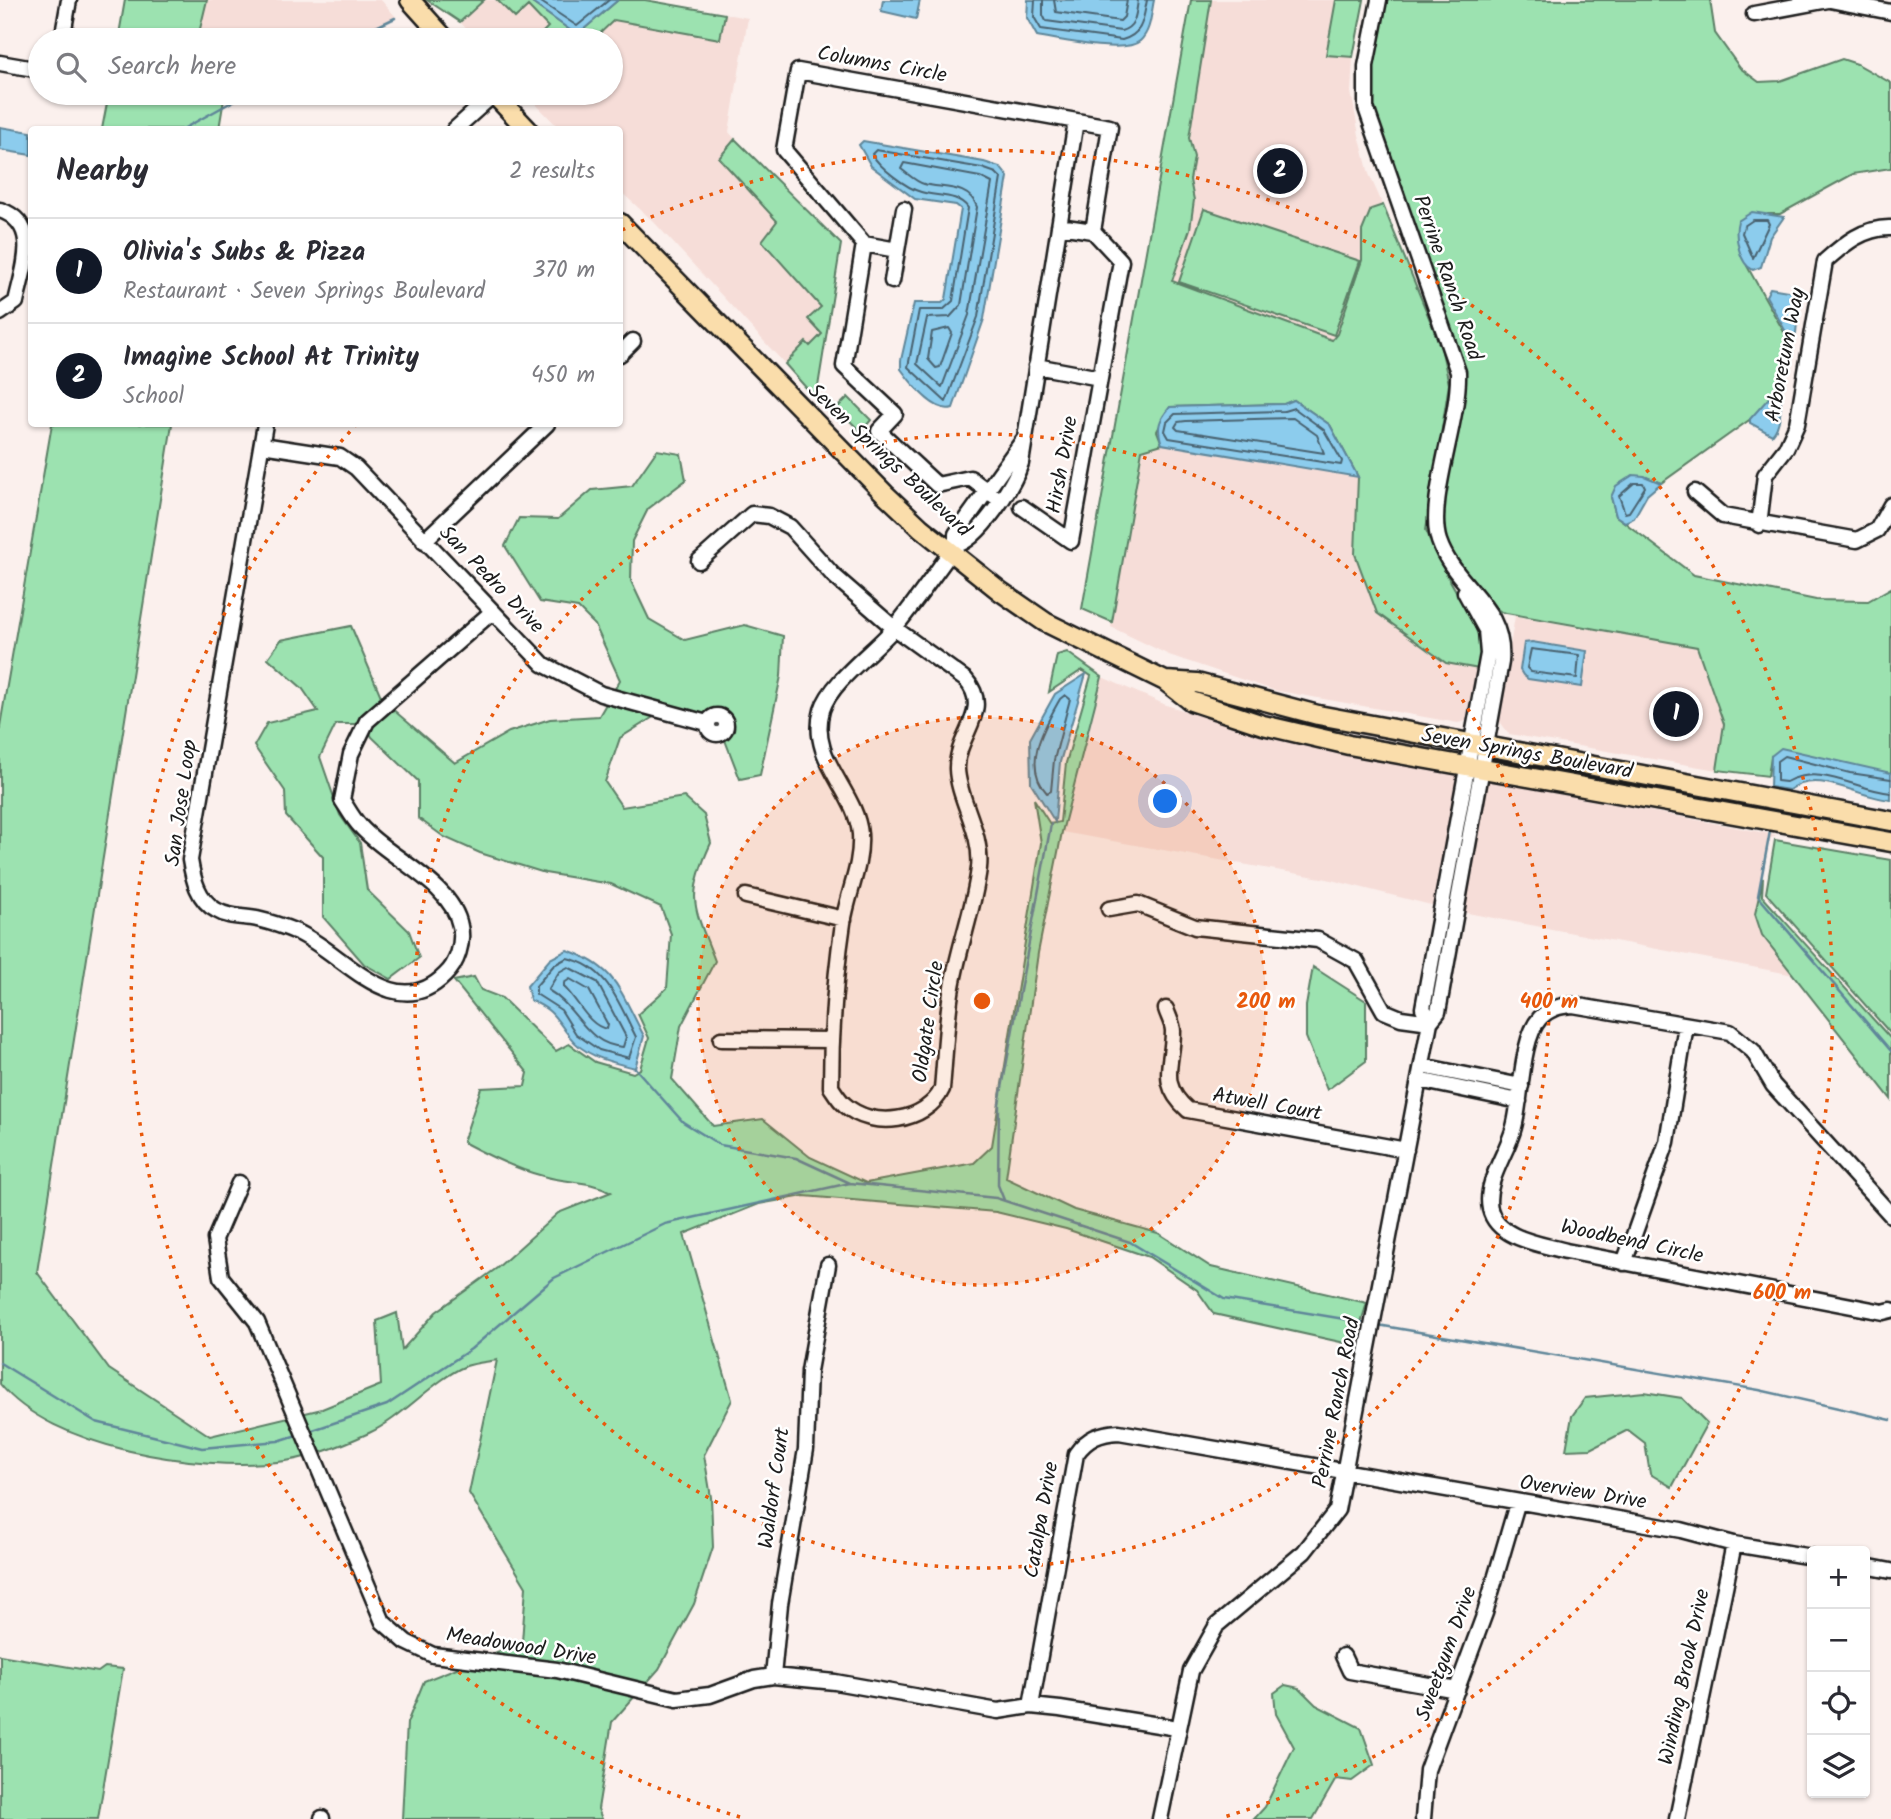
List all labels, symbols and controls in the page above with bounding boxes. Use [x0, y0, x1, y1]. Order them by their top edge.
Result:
search box [28, 28, 623, 105]
street label: Columns Circle [815, 37, 950, 93]
text: Search here [108, 46, 236, 88]
icon: search [52, 48, 90, 86]
pin: 2 [1257, 145, 1303, 197]
text: Nearby [56, 148, 148, 196]
text: 2 results [509, 154, 595, 190]
street label: Perrine Ranch Road [1403, 191, 1491, 366]
text: Olivia's Subs & Pizza [123, 232, 365, 274]
text: 1 [76, 253, 82, 289]
text: 370 m [532, 253, 595, 289]
text: Restaurant · Seven Springs Boulevard [123, 274, 485, 310]
street label: Arboretum Way [1757, 285, 1815, 425]
text: Imagine School At Trinity [123, 337, 419, 379]
text: 2 [72, 358, 86, 394]
text: 450 m [531, 358, 595, 394]
street label: Seven Springs Boulevard [800, 376, 979, 546]
text: School [123, 379, 184, 415]
street label: Hirsh Drive [1038, 413, 1088, 516]
street label: San Pedro Drive [430, 518, 552, 642]
pin: 1 [1653, 688, 1699, 740]
street label: Seven Springs Boulevard [1419, 719, 1636, 789]
street label: San Jose Loop [157, 738, 207, 868]
your location [1148, 784, 1182, 818]
street label: Oldgate Circle [904, 958, 954, 1085]
text: 200 m [1236, 986, 1296, 1019]
text: 400 m [1520, 986, 1578, 1019]
centre of rings [970, 989, 994, 1013]
street label: Atwell Court [1210, 1079, 1325, 1131]
street label: Woodbend Circle [1558, 1211, 1707, 1273]
text: 600 m [1753, 1277, 1811, 1310]
street label: Perrine Ranch Road [1304, 1314, 1370, 1491]
street label: Waldorf Court [750, 1424, 800, 1551]
street label: Catalpa Drive [1016, 1459, 1069, 1581]
street label: Overview Drive [1517, 1467, 1649, 1519]
map controls [1807, 1546, 1870, 1798]
button: + [1807, 1546, 1870, 1609]
street label: Sweetgum Drive [1407, 1581, 1487, 1726]
street label: Winding Brook Drive [1650, 1585, 1720, 1768]
button: − [1807, 1609, 1870, 1672]
street label: Meadowood Drive [443, 1619, 599, 1675]
button: locate [1807, 1672, 1870, 1735]
button: layers [1807, 1735, 1870, 1798]

